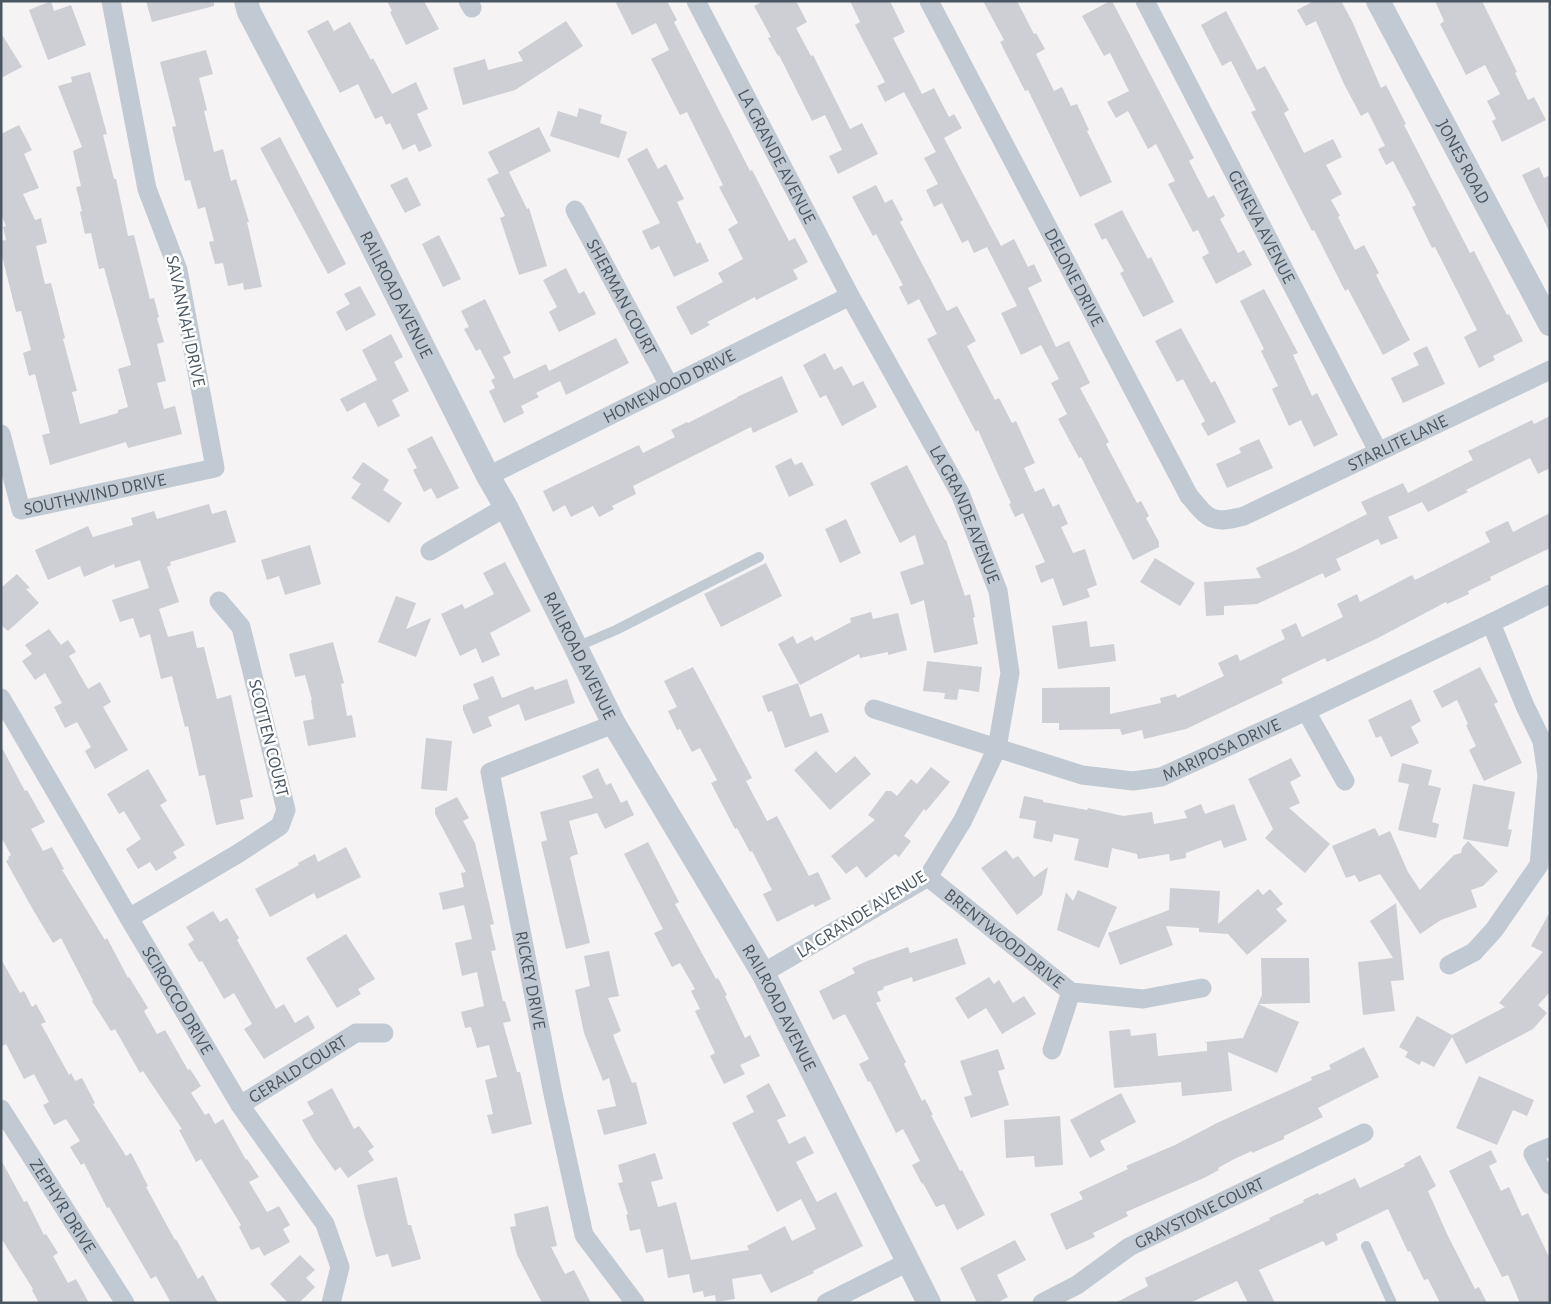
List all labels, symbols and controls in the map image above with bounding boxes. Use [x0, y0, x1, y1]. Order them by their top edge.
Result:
street label: LA GRANDE AVENUE [734, 86, 819, 227]
street label: JONES ROAD [1433, 117, 1492, 207]
street label: GENEVA AVENUE [1224, 167, 1298, 287]
street label: DELONE DRIVE [1040, 226, 1106, 330]
street label: RAILROAD AVENUE [356, 228, 435, 362]
street label: SHERMAN COURT [582, 236, 660, 359]
street label: SAVANNAH DRIVE [162, 254, 208, 389]
street label: HOMEWOOD DRIVE [601, 347, 738, 427]
street label: STARLITE LANE [1345, 412, 1451, 475]
street label: LA GRANDE AVENUE [926, 443, 1002, 586]
street label: SOUTHWIND DRIVE [22, 471, 168, 519]
street label: RAILROAD AVENUE [540, 589, 618, 723]
street label: SCOTTEN COURT [245, 678, 291, 799]
street label: MARIPOSA DRIVE [1160, 716, 1283, 785]
street label: LA GRANDE AVENUE [794, 868, 930, 962]
street label: BRENTWOOD DRIVE [941, 886, 1067, 993]
street label: RICKEY DRIVE [511, 929, 548, 1031]
street label: RAILROAD AVENUE [738, 942, 819, 1074]
street label: SCIROCCO DRIVE [138, 944, 216, 1058]
street label: GERALD COURT [246, 1033, 351, 1107]
street label: ZEPHYR DRIVE [26, 1156, 99, 1257]
street label: GRAYSTONE COURT [1132, 1175, 1268, 1253]

